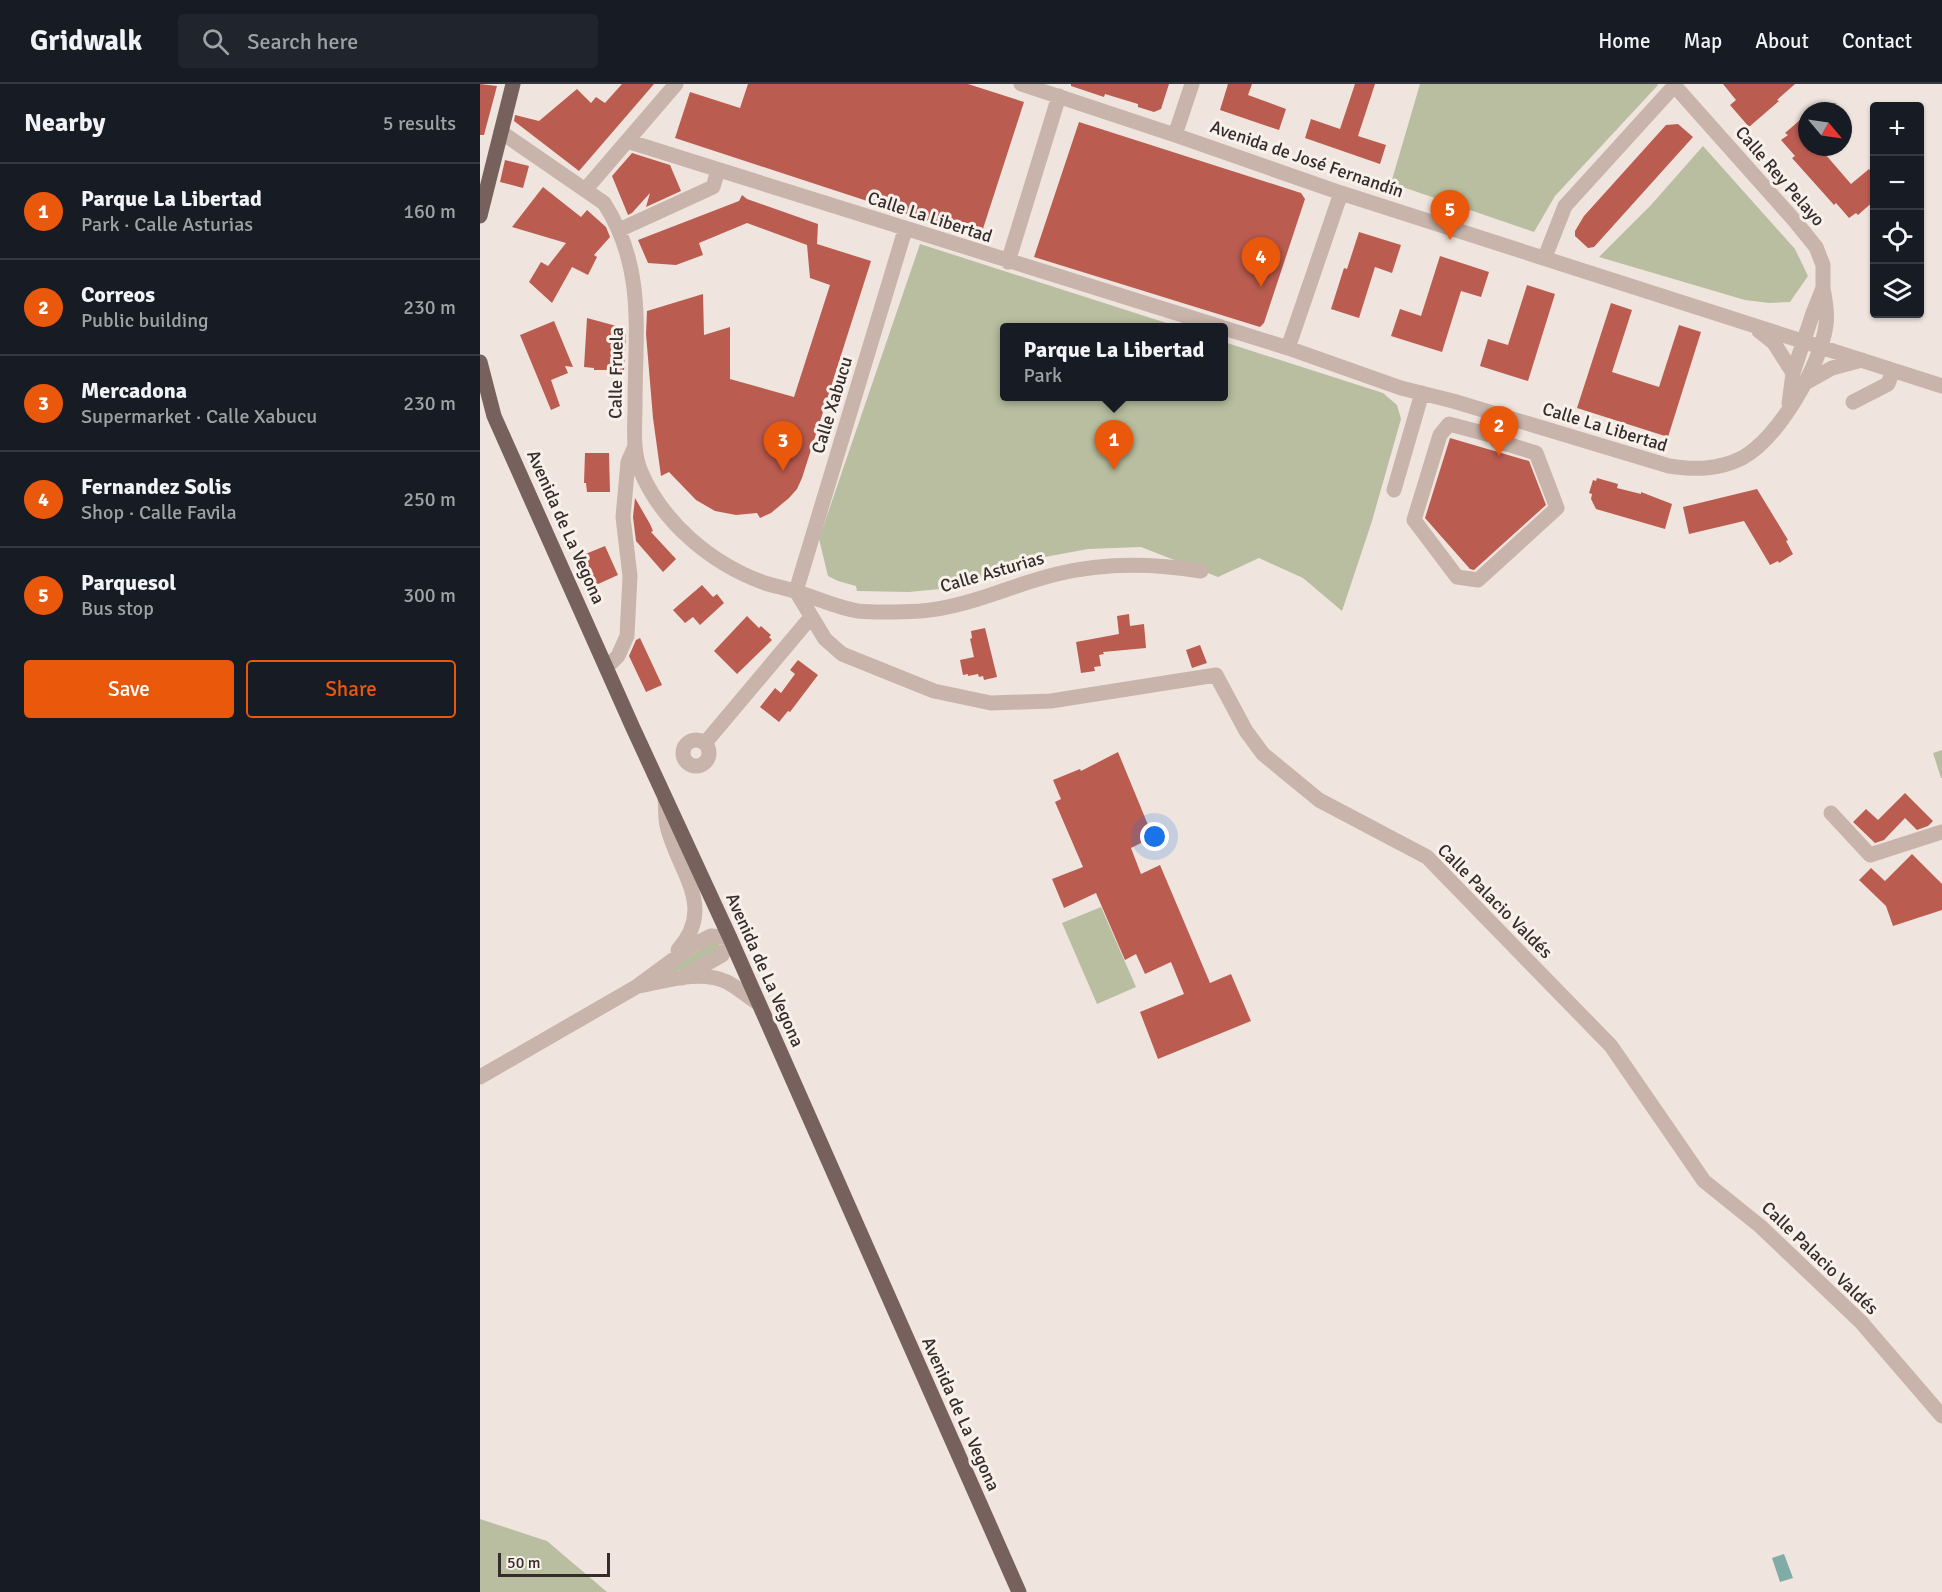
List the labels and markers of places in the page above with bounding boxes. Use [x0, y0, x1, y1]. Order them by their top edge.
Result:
pin: 5 [1430, 190, 1470, 240]
pin: 4 [1242, 238, 1280, 287]
pin: 2 [1480, 406, 1518, 456]
pin: 1 [1094, 420, 1134, 470]
pin: 3 [764, 422, 802, 471]

